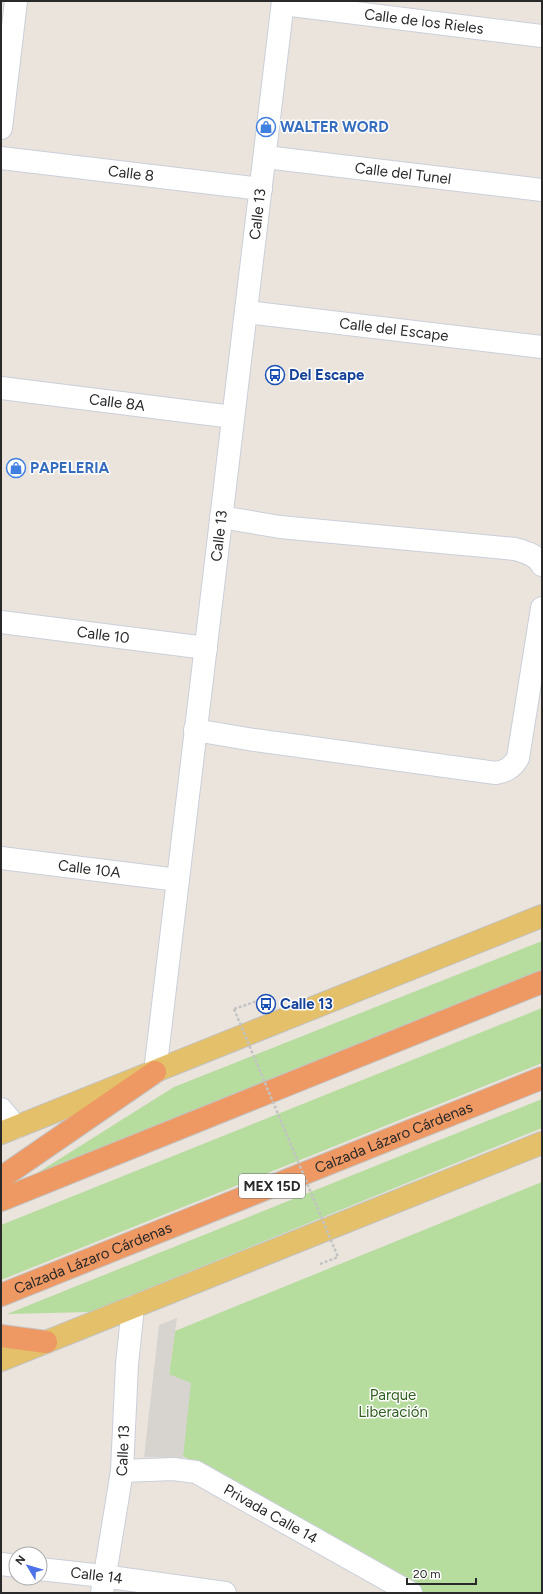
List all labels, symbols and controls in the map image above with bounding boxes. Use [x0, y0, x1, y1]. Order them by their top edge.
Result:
street label: Calle de los Rieles [363, 5, 485, 38]
shop icon: WALTER WORD [255, 116, 277, 138]
place label: WALTER WORD [280, 118, 389, 136]
street label: Calle del Tunel [354, 159, 452, 188]
street label: Calle 8 [107, 162, 155, 185]
street label: Calle 13 [246, 188, 270, 241]
street label: Calle del Escape [338, 314, 450, 345]
bus stop icon: Del Escape [264, 364, 286, 386]
place label: Del Escape [289, 366, 365, 384]
street label: Calle 8A [88, 390, 146, 415]
shop icon: PAPELERIA [5, 457, 27, 479]
place label: PAPELERIA [30, 459, 110, 477]
street label: Calle 13 [207, 509, 231, 562]
street label: Calle 10 [76, 623, 131, 647]
street label: Calle 10A [57, 856, 122, 882]
bus stop icon: Calle 13 [255, 993, 277, 1015]
place label: Calle 13 [280, 995, 333, 1013]
street label: Calzada Lázaro Cárdenas [312, 1098, 475, 1177]
road number: MEX 15D [239, 1174, 305, 1198]
street label: Calzada Lázaro Cárdenas [11, 1218, 174, 1298]
park label: Parque Liberación [358, 1386, 428, 1421]
street label: Calle 13 [113, 1425, 133, 1477]
street label: Privada Calle 14 [220, 1480, 321, 1548]
north arrow [8, 1546, 48, 1586]
text: N [13, 1553, 28, 1568]
scale bar [407, 1560, 476, 1586]
street label: Calle 14 [70, 1563, 124, 1588]
text: 20 m [413, 1567, 441, 1581]

